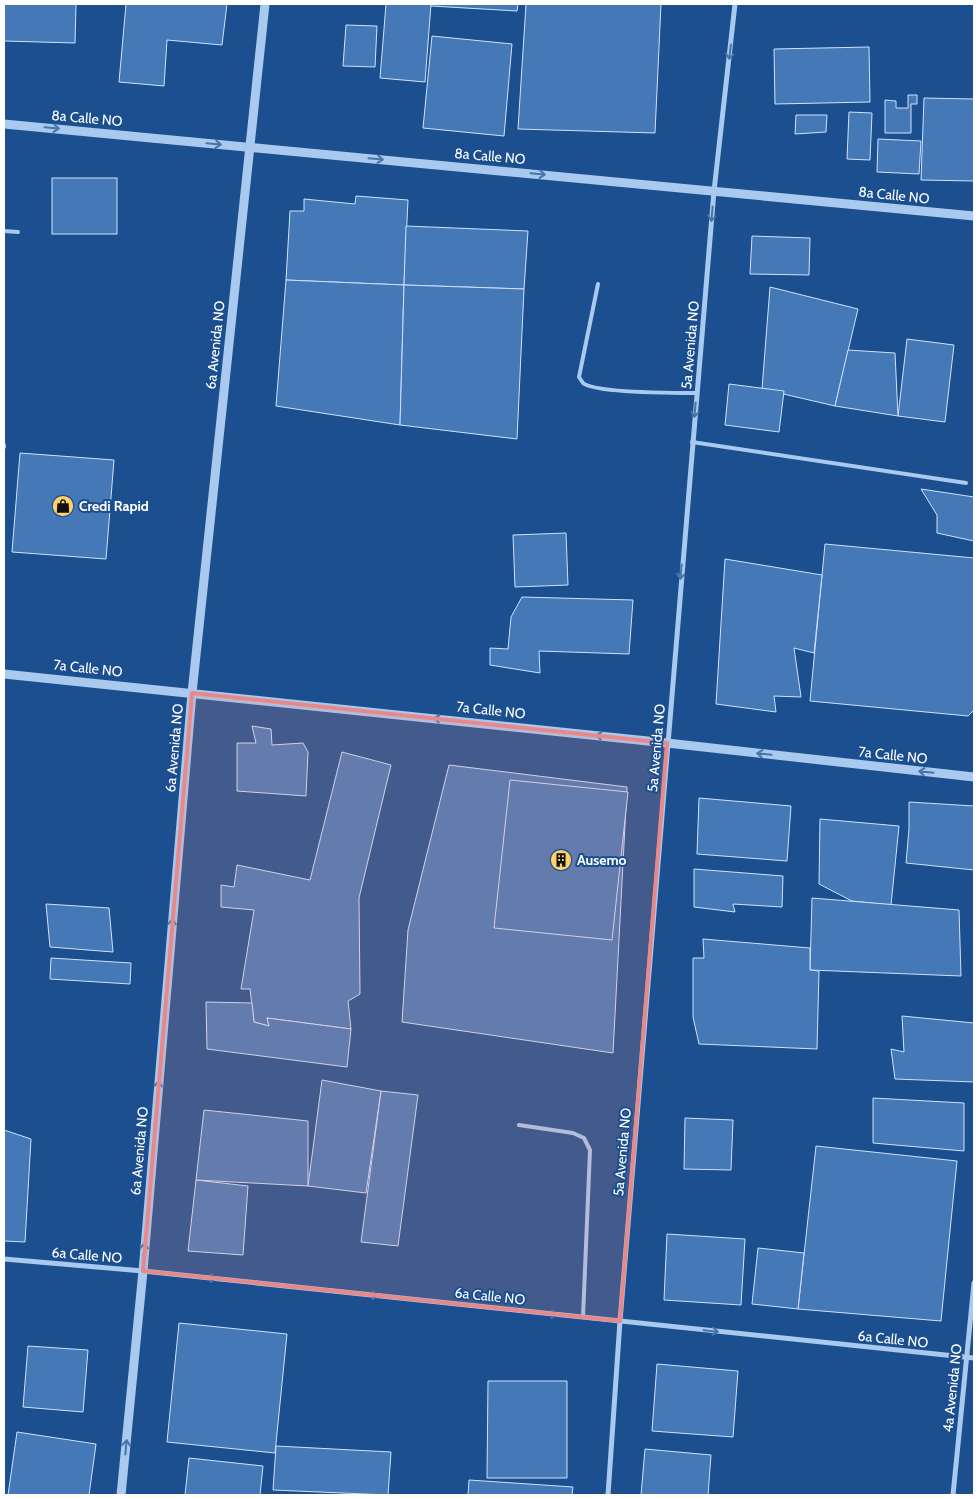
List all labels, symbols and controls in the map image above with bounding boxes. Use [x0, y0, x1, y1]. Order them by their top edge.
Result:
one-way arrow [725, 44, 735, 60]
street label: 8a Calle NO [51, 106, 123, 130]
one-way arrow [44, 124, 60, 133]
one-way arrow [206, 139, 222, 149]
street label: 8a Calle NO [454, 144, 526, 168]
one-way arrow [368, 154, 384, 164]
one-way arrow [529, 170, 545, 179]
street label: 8a Calle NO [858, 182, 931, 208]
one-way arrow [707, 205, 716, 221]
street label: 6a Avenida NO [201, 300, 229, 390]
street label: 5a Avenida NO [677, 300, 703, 390]
one-way arrow [690, 402, 700, 418]
shop icon: Credi Rapid [51, 494, 75, 518]
place label: Credi Rapid [79, 497, 149, 515]
one-way arrow [677, 564, 686, 580]
street label: 7a Calle NO [53, 655, 124, 681]
street label: 7a Calle NO [456, 697, 527, 723]
street label: 6a Avenida NO [161, 703, 187, 793]
street label: 5a Avenida NO [643, 703, 669, 793]
one-way arrow [433, 714, 449, 724]
one-way arrow [595, 731, 611, 741]
street label: 7a Calle NO [858, 742, 929, 768]
one-way arrow [757, 749, 773, 759]
one-way arrow [918, 767, 934, 777]
building icon: Ausemo [549, 848, 573, 872]
place label: Ausemo [577, 851, 627, 869]
one-way arrow [167, 919, 177, 935]
one-way arrow [154, 1080, 163, 1096]
street label: 6a Avenida NO [126, 1106, 152, 1196]
street label: 5a Avenida NO [609, 1107, 635, 1197]
one-way arrow [140, 1242, 149, 1258]
street label: 6a Calle NO [51, 1243, 123, 1267]
one-way arrow [201, 1273, 217, 1283]
street label: 6a Calle NO [454, 1283, 526, 1309]
one-way arrow [362, 1290, 378, 1300]
one-way arrow [541, 1309, 557, 1319]
one-way arrow [703, 1326, 719, 1336]
street label: 6a Calle NO [857, 1326, 929, 1352]
street label: 4a Avenida NO [938, 1343, 966, 1433]
one-way arrow [121, 1439, 131, 1455]

